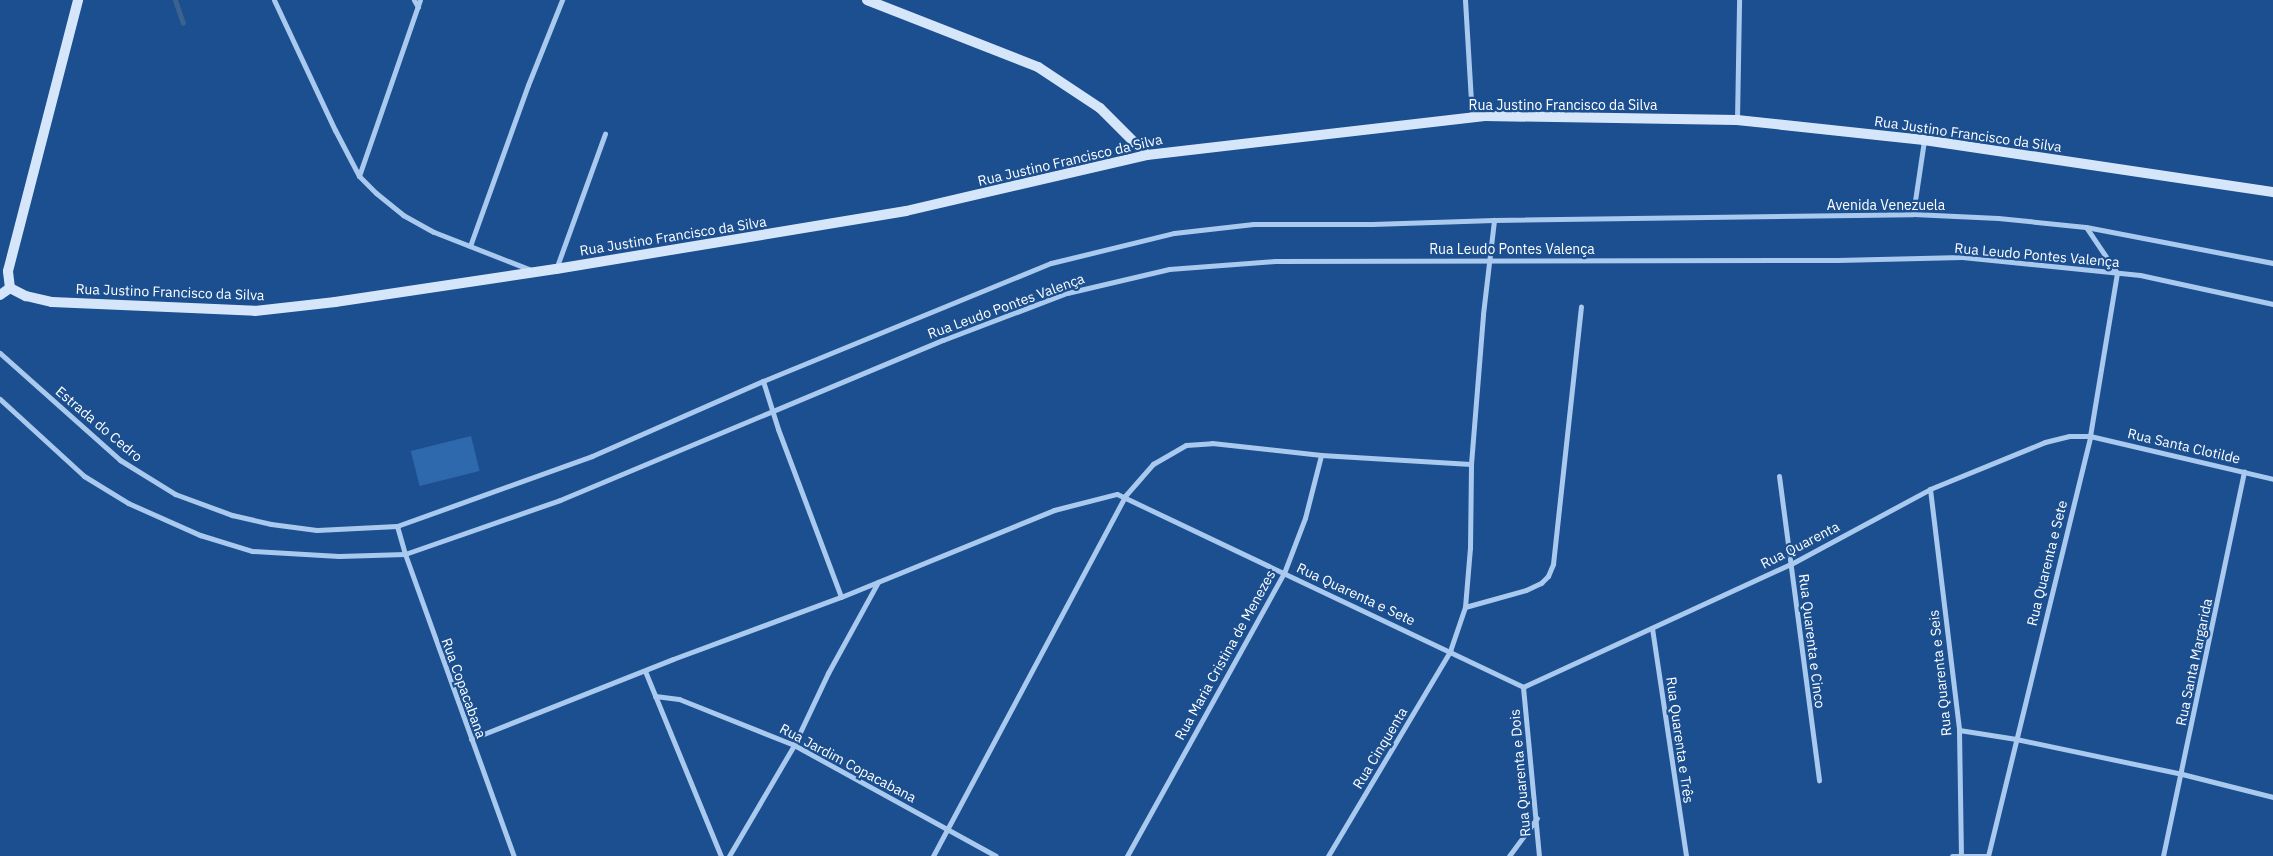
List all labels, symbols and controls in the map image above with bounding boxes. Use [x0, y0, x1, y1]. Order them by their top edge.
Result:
street label: Rua Justino Francisco da Silva [1469, 97, 1657, 113]
street label: Rua Justino Francisco da Silva [1873, 113, 2063, 155]
street label: Rua Justino Francisco da Silva [976, 131, 1164, 189]
street label: Avenida Venezuela [1827, 197, 1945, 213]
street label: Rua Justino Francisco da Silva [578, 213, 768, 259]
street label: Rua Leudo Pontes Valença [1954, 239, 2120, 271]
street label: Rua Leudo Pontes Valença [1429, 241, 1595, 257]
street label: Rua Leudo Pontes Valença [925, 270, 1087, 342]
street label: Rua Justino Francisco da Silva [75, 280, 265, 304]
street label: Estrada do Cedro [52, 383, 146, 465]
street label: Rua Santa Clotilde [2126, 425, 2242, 467]
street label: Rua Quarenta e Sete [2023, 498, 2071, 628]
street label: Rua Quarenta [1758, 518, 1842, 572]
street label: Rua Quarenta e Sete [1294, 559, 1418, 629]
street label: Rua Maria Cristina de Menezes [1171, 567, 1279, 743]
street label: Rua Quarenta e Cinco [1795, 573, 1829, 709]
street label: Rua Santa Margarida [2172, 597, 2216, 727]
street label: Rua Quarenta e Seis [1925, 609, 1955, 737]
street label: Rua Copacabana [438, 636, 490, 740]
street label: Rua Quarenta e Três [1663, 676, 1697, 804]
street label: Rua Cinquenta [1349, 704, 1411, 792]
street label: Rua Quarenta e Dois [1506, 709, 1534, 837]
street label: Rua Jardim Copacabana [777, 720, 919, 806]

